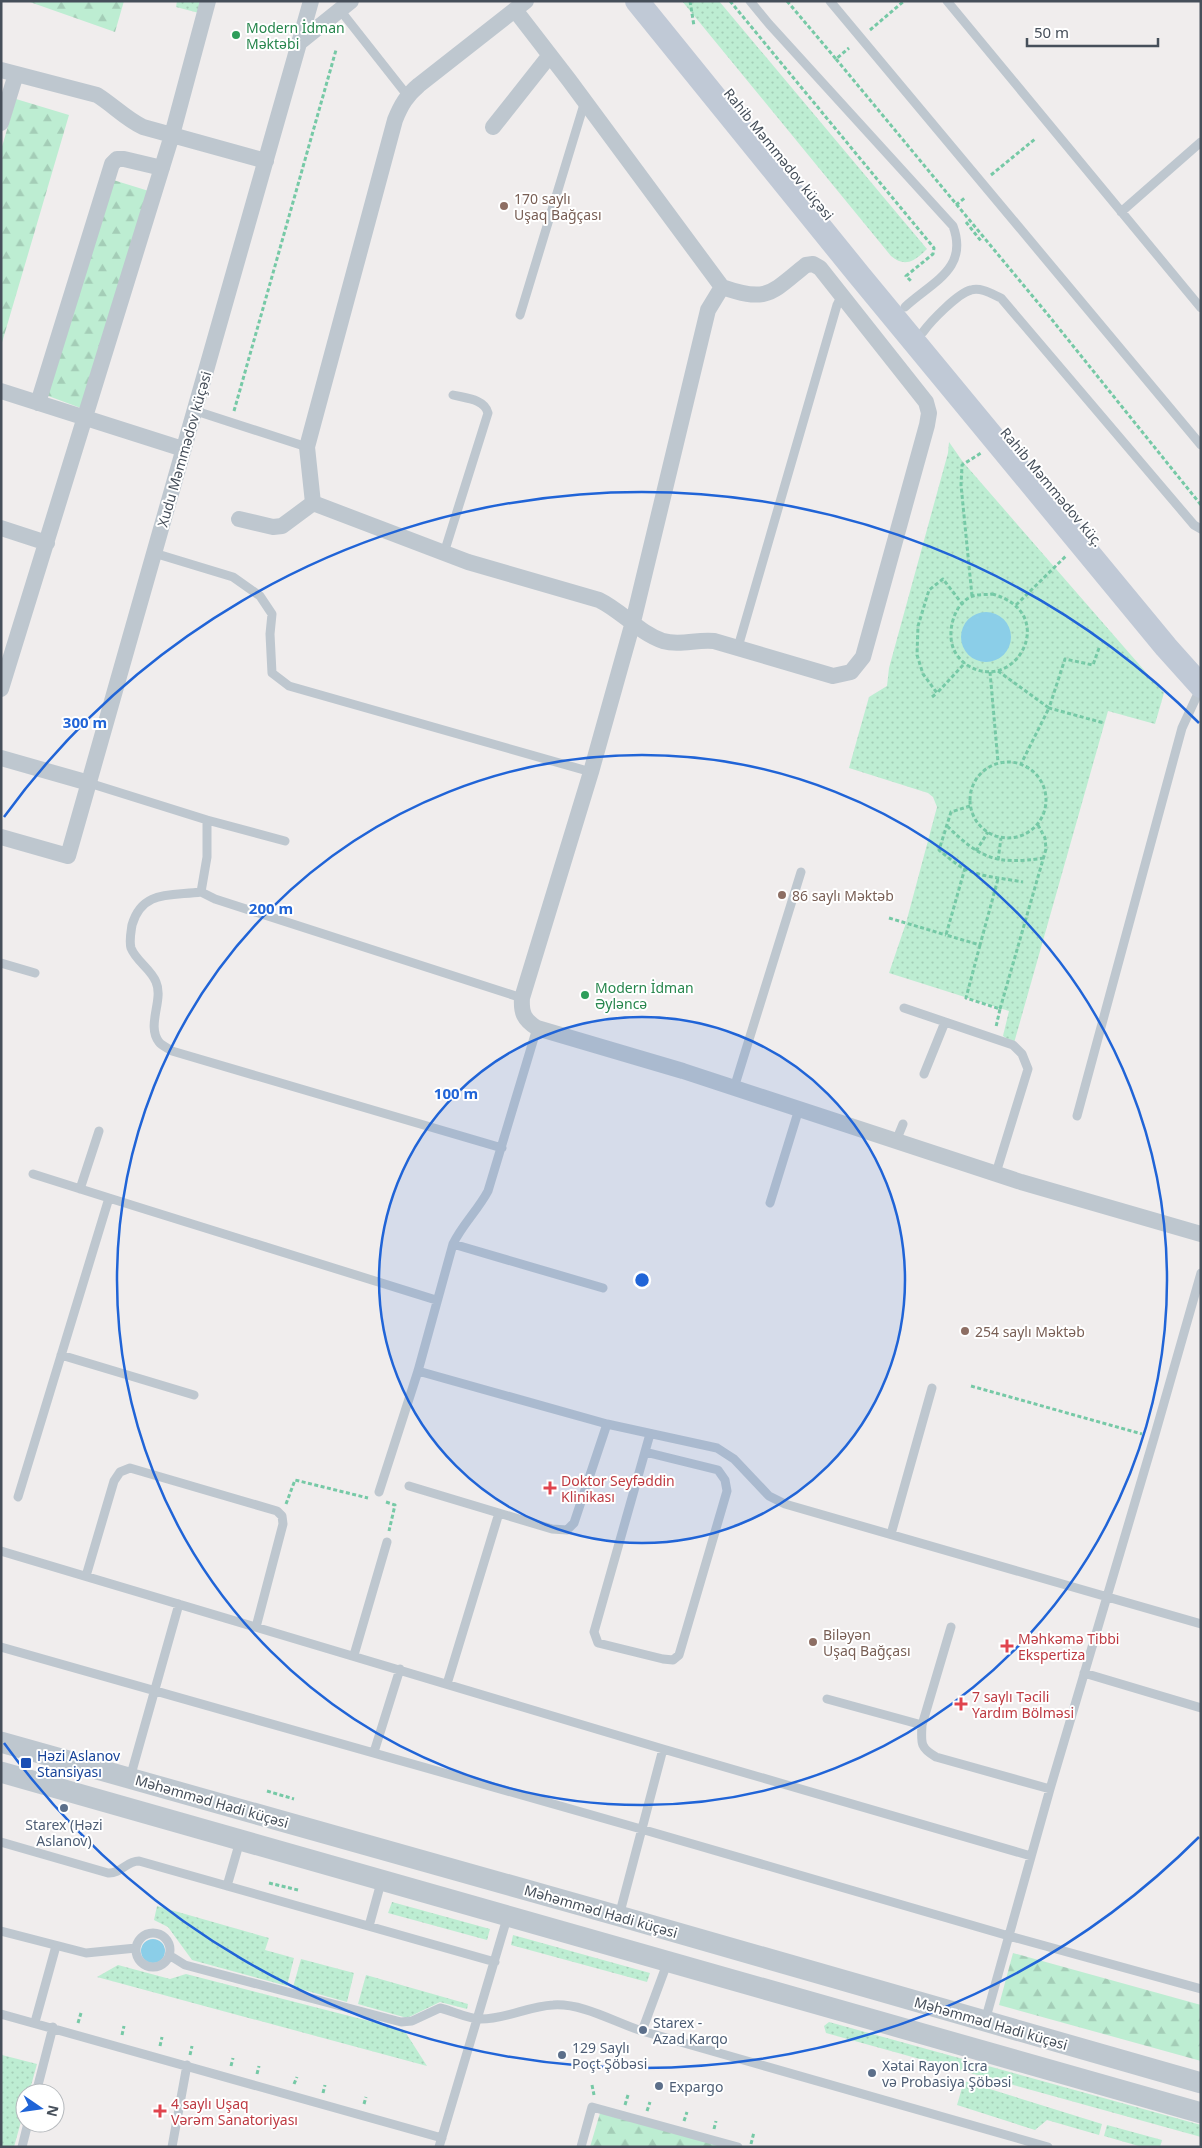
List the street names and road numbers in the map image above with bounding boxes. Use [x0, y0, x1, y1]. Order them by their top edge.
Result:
street label: Rahib Məmmədov küçəsi [720, 84, 838, 224]
street label: Xudu Məmmədov küçəsi [153, 369, 215, 529]
street label: Rahib Məmmədov küç. [997, 423, 1107, 551]
street label: Məhəmməd Hadi küçəsi [133, 1770, 291, 1832]
street label: Məhəmməd Hadi küçəsi [522, 1880, 680, 1942]
street label: Məhəmməd Hadi küçəsi [912, 1992, 1070, 2054]

